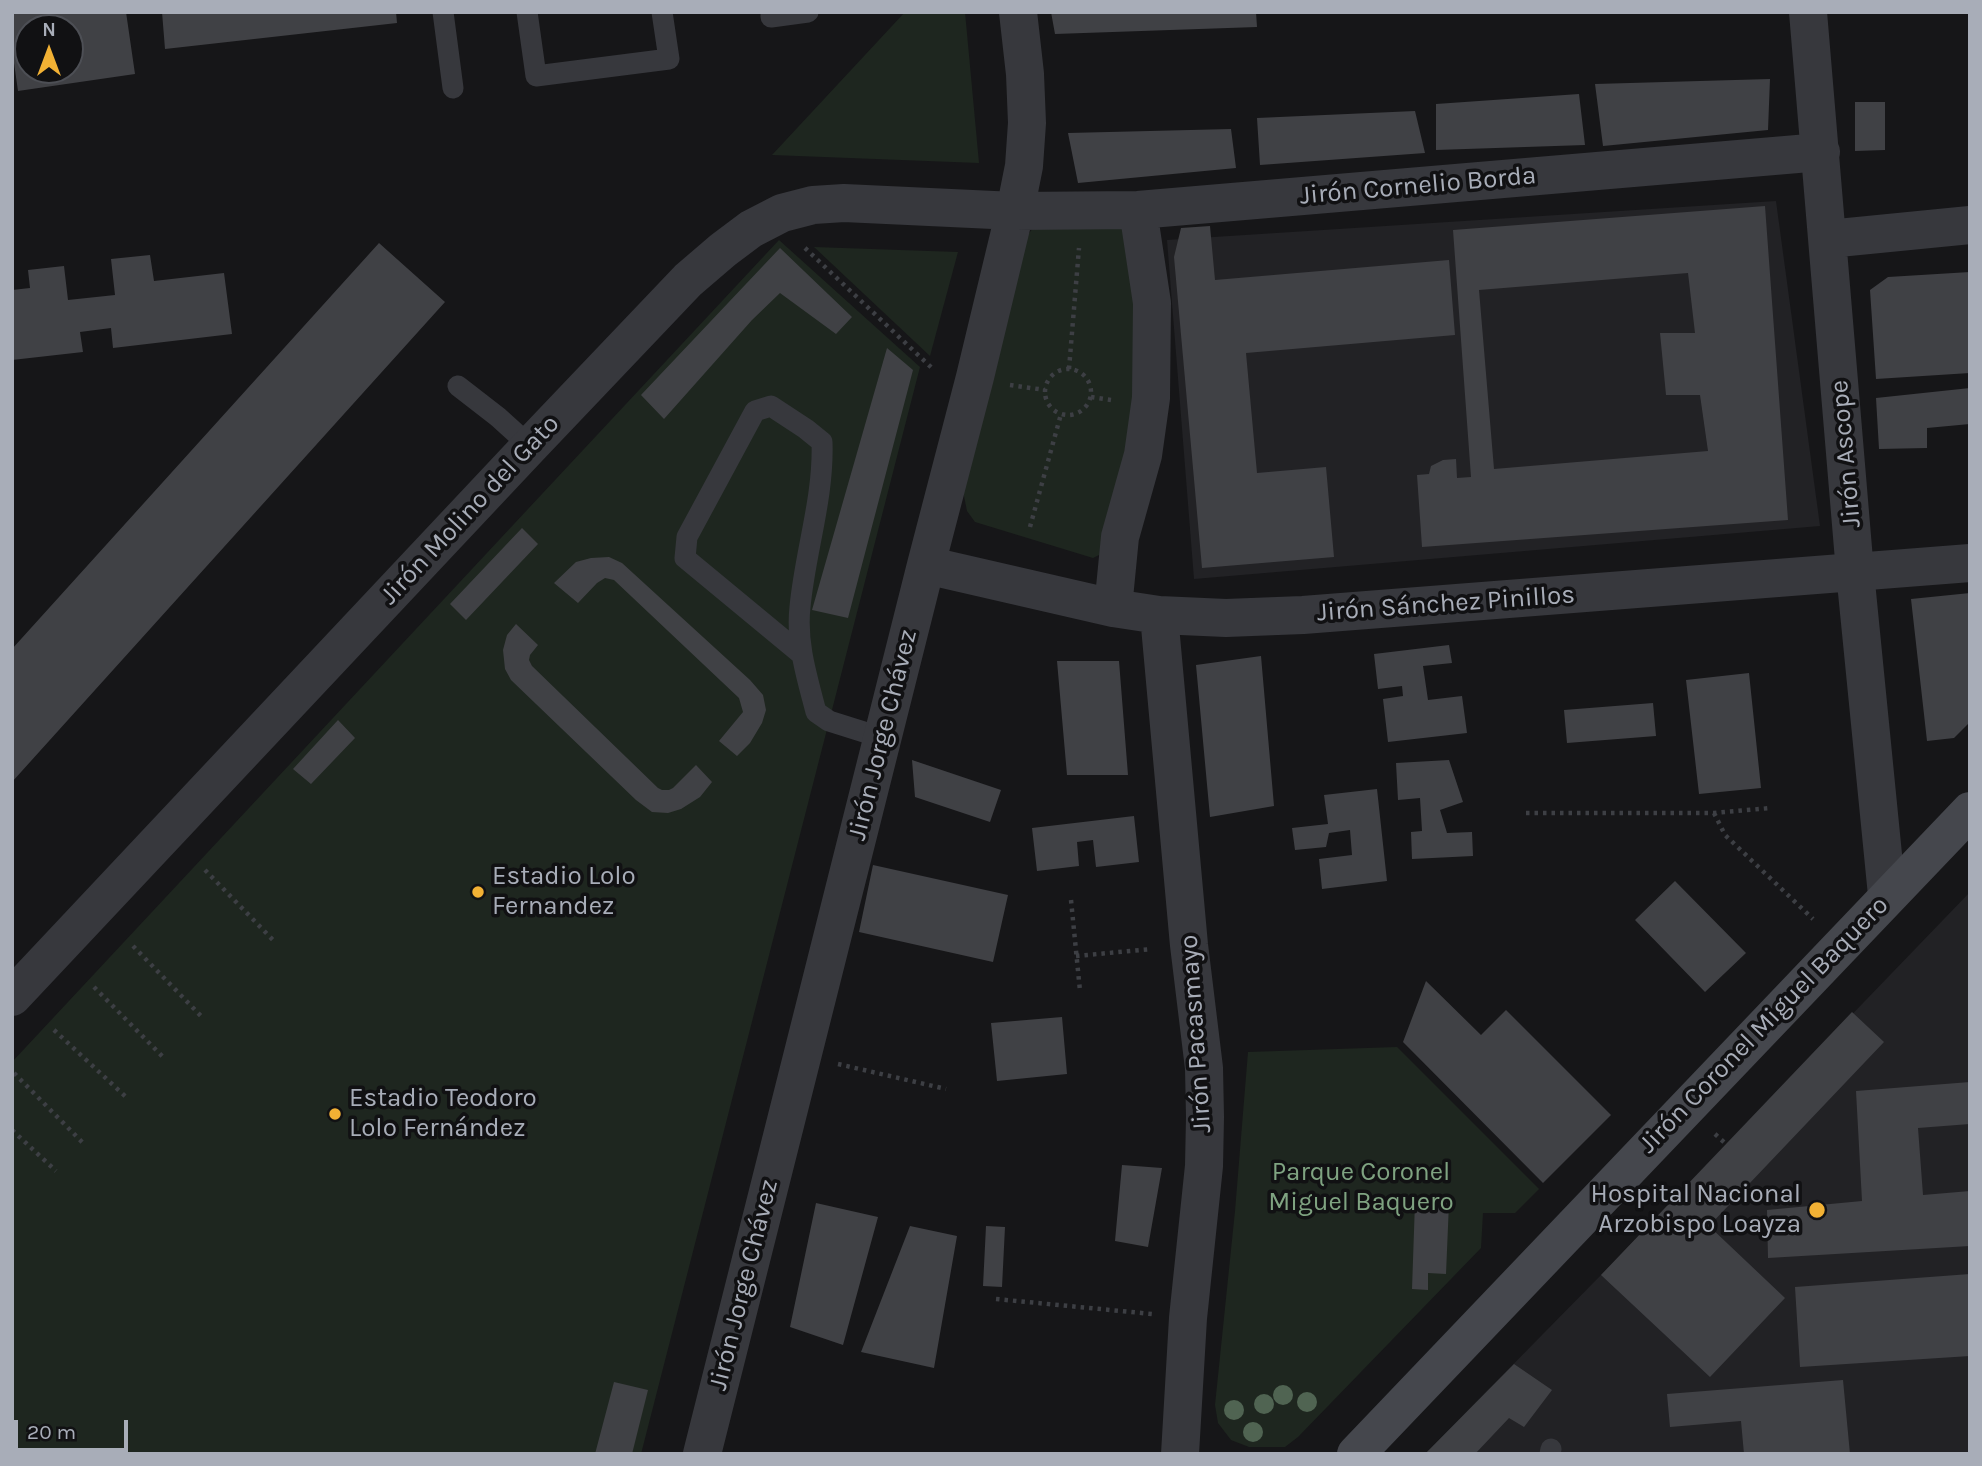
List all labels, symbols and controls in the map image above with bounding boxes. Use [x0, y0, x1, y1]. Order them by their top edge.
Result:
north arrow [14, 14, 84, 84]
text: N [42, 19, 56, 41]
street label: Jirón Cornelio Borda [1298, 160, 1538, 212]
street label: Jirón Ascope [1824, 379, 1868, 529]
street label: Jirón Molino del Gato [374, 409, 566, 611]
street label: Jirón Sánchez Pinillos [1316, 579, 1576, 629]
street label: Jirón Jorge Chávez [842, 626, 924, 844]
place label: Estadio Lolo Fernandez [492, 861, 636, 922]
marker: Estadio Lolo Fernandez [470, 884, 486, 900]
street label: Jirón Coronel Miguel Baquero [1633, 890, 1895, 1160]
street label: Jirón Pacasmayo [1174, 934, 1218, 1134]
place label: Estadio Teodoro Lolo Fernández [349, 1083, 537, 1144]
marker: Estadio Teodoro Lolo Fernández [327, 1106, 343, 1122]
park label: Parque Coronel Miguel Baquero [1268, 1157, 1454, 1218]
street label: Jirón Jorge Chávez [703, 1176, 785, 1394]
place label: Hospital Nacional Arzobispo Loayza [1591, 1179, 1801, 1240]
marker: Hospital Nacional Arzobispo Loayza [1807, 1200, 1827, 1220]
scale bar [18, 1406, 131, 1450]
text: 20 m [27, 1420, 76, 1444]

